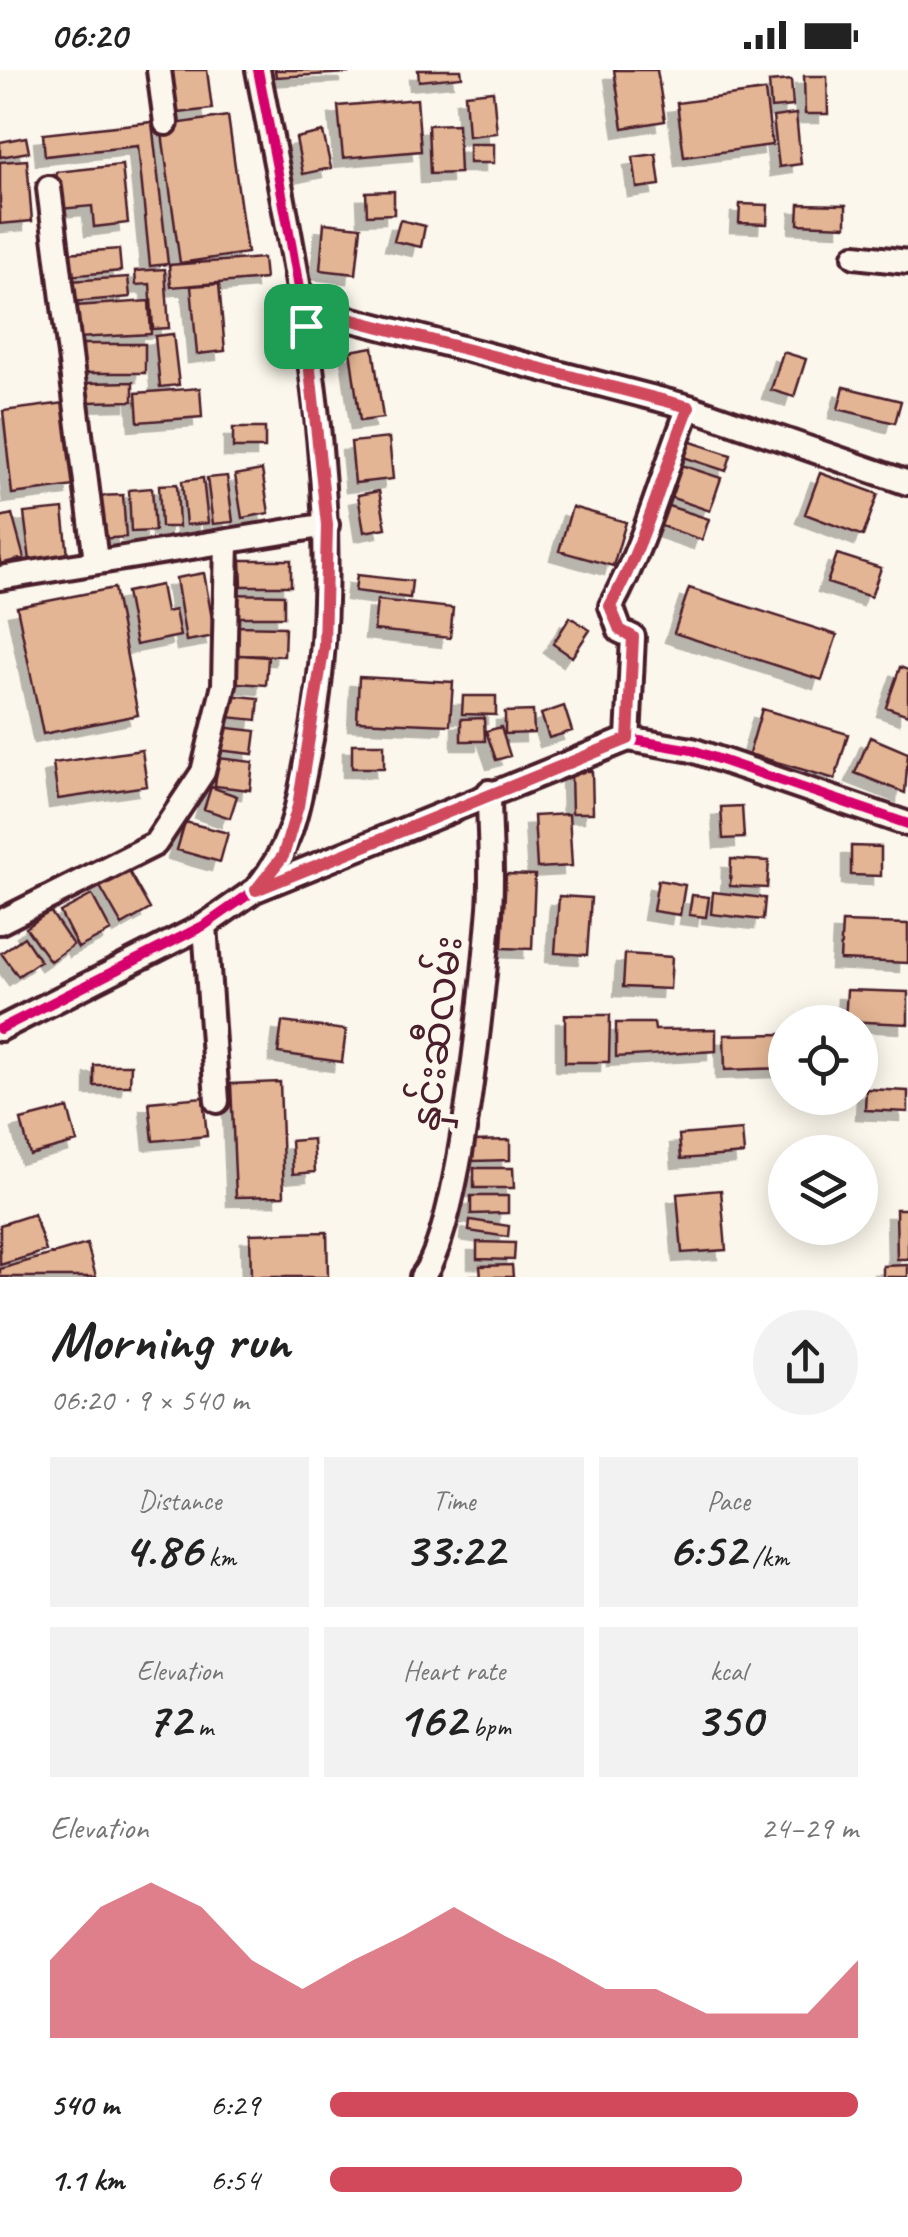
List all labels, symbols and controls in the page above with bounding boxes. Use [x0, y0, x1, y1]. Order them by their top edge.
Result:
text: 06:20 [50, 12, 127, 59]
pin [264, 284, 349, 369]
icon: arrive [279, 299, 334, 354]
street label: နှင်းဆီလမ်း [397, 932, 481, 1134]
map controls [768, 1005, 878, 1245]
button: locate [768, 1005, 878, 1115]
button: layers [768, 1135, 878, 1245]
text: Morning run [50, 1306, 290, 1376]
button: share [753, 1310, 858, 1415]
text: 06:20 · 9 × 540 m [50, 1379, 248, 1420]
text: Distance [138, 1483, 221, 1518]
text: Time [433, 1483, 475, 1518]
text: Pace [707, 1483, 750, 1518]
text: 4.86 [123, 1518, 202, 1581]
text: 33:22 [404, 1518, 504, 1581]
text: 6:52 [668, 1518, 745, 1581]
text: km [202, 1539, 236, 1574]
text: /km [745, 1539, 789, 1574]
text: Elevation [137, 1653, 223, 1688]
text: Heart rate [403, 1653, 505, 1688]
text: kcal [710, 1653, 747, 1688]
text: 72 [146, 1688, 191, 1751]
text: 162 [397, 1688, 466, 1751]
text: 350 [695, 1688, 762, 1751]
text: m [191, 1709, 213, 1744]
text: bpm [466, 1709, 511, 1744]
text: Elevation [50, 1807, 148, 1848]
text: 24–29 m [760, 1807, 858, 1848]
text: 540 m [50, 2084, 119, 2125]
text: 6:29 [210, 2084, 260, 2125]
text: 1.1 km [50, 2159, 124, 2200]
text: 6:54 [210, 2159, 260, 2200]

